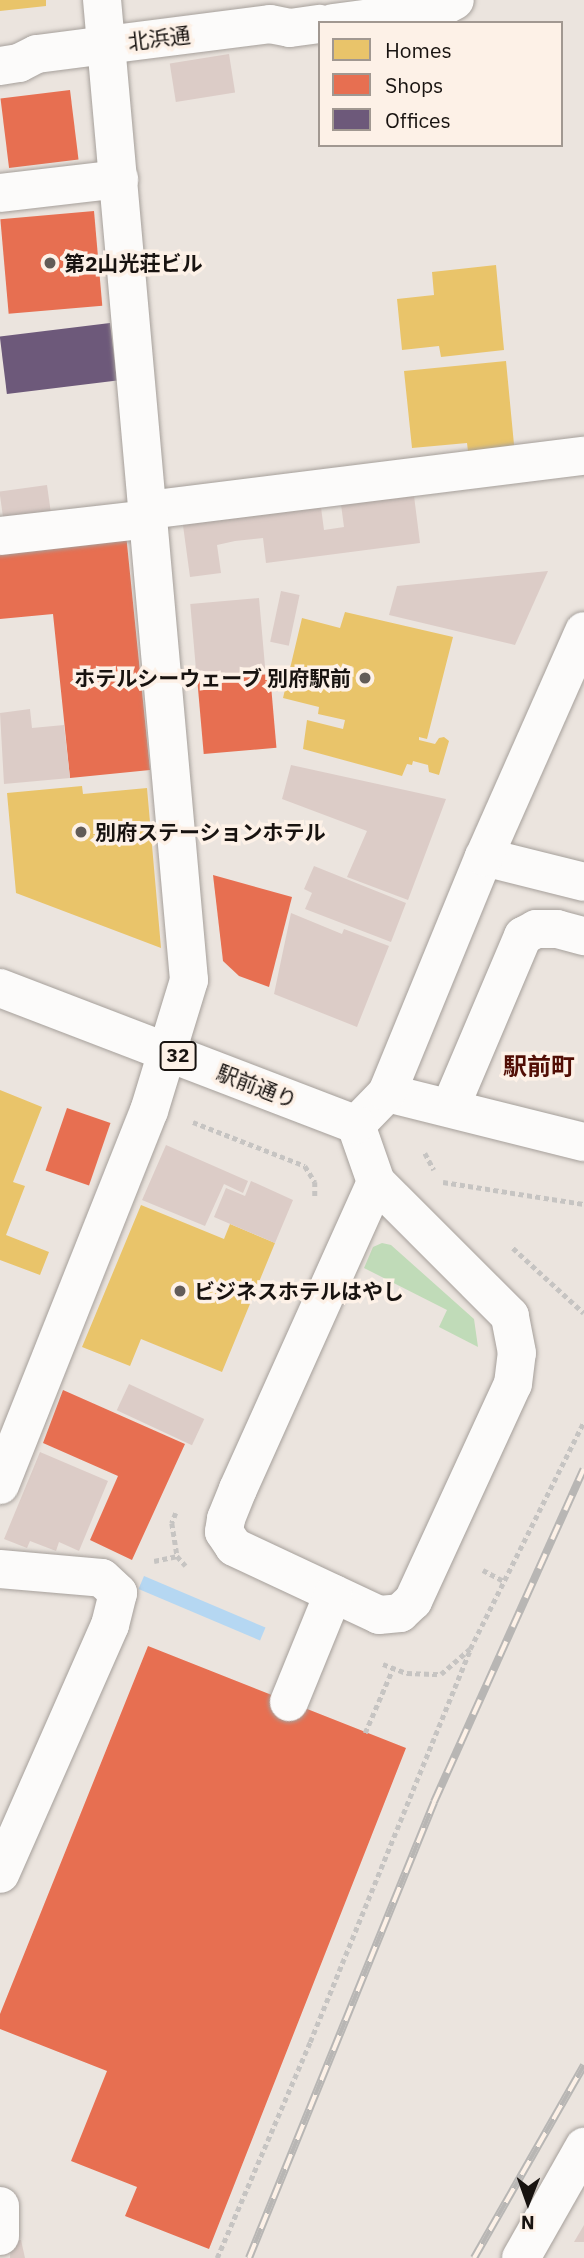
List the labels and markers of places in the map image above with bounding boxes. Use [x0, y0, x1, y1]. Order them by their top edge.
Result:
place label: 第2山光荘ビル [64, 250, 203, 276]
marker: 第2山光荘ビル [42, 255, 58, 271]
place label: ホテルシーウェーブ 別府駅前 [73, 665, 351, 691]
marker: ホテルシーウェーブ 別府駅前 [357, 670, 373, 686]
place label: 別府ステーションホテル [95, 819, 326, 845]
marker: 別府ステーションホテル [73, 824, 89, 840]
place label: ビジネスホテルはやし [194, 1278, 404, 1304]
marker: ビジネスホテルはやし [172, 1283, 188, 1299]

